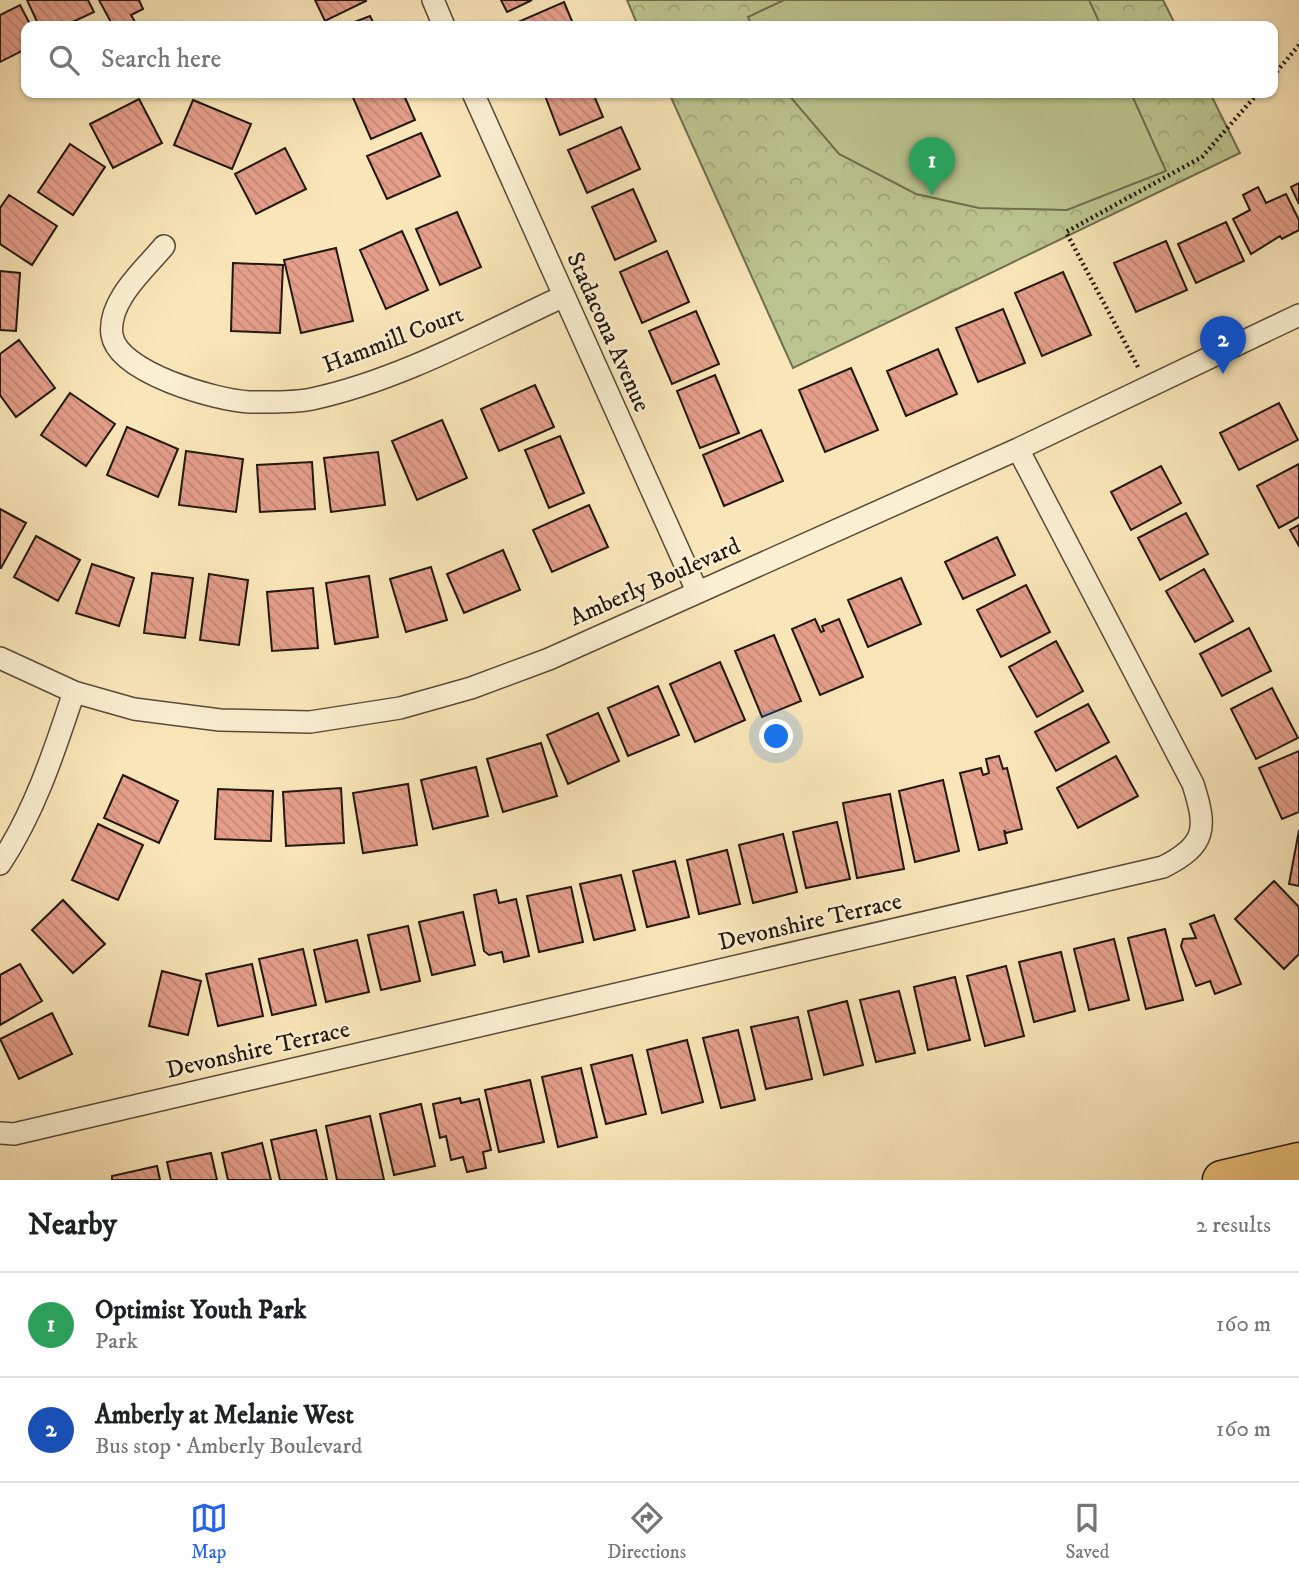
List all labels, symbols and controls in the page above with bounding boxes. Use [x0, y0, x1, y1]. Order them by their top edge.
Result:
search box [21, 21, 1278, 98]
icon: search [45, 41, 83, 79]
text: Search here [101, 43, 221, 76]
pin: 1 [909, 137, 955, 195]
street label: Stadacona Avenue [559, 247, 657, 417]
street label: Hammill Court [319, 299, 468, 381]
pin: 2 [1200, 316, 1246, 374]
street label: Amberly Boulevard [565, 531, 745, 633]
your location [759, 719, 793, 753]
street label: Devonshire Terrace [715, 886, 905, 958]
street label: Devonshire Terrace [163, 1014, 353, 1086]
text: Nearby [28, 1207, 117, 1244]
text: 2 results [1196, 1211, 1271, 1240]
text: Optimist Youth Park [95, 1294, 306, 1327]
text: 1 [47, 1310, 55, 1339]
text: 160 m [1216, 1310, 1271, 1339]
text: Park [95, 1327, 138, 1356]
text: Amberly at Melanie West [95, 1399, 354, 1432]
text: 2 [45, 1415, 57, 1444]
text: 160 m [1216, 1415, 1271, 1444]
text: Bus stop · Amberly Boulevard [95, 1432, 363, 1461]
tab: Map [190, 1499, 228, 1564]
tab: Directions [607, 1499, 686, 1564]
tab: Saved [1066, 1499, 1109, 1564]

